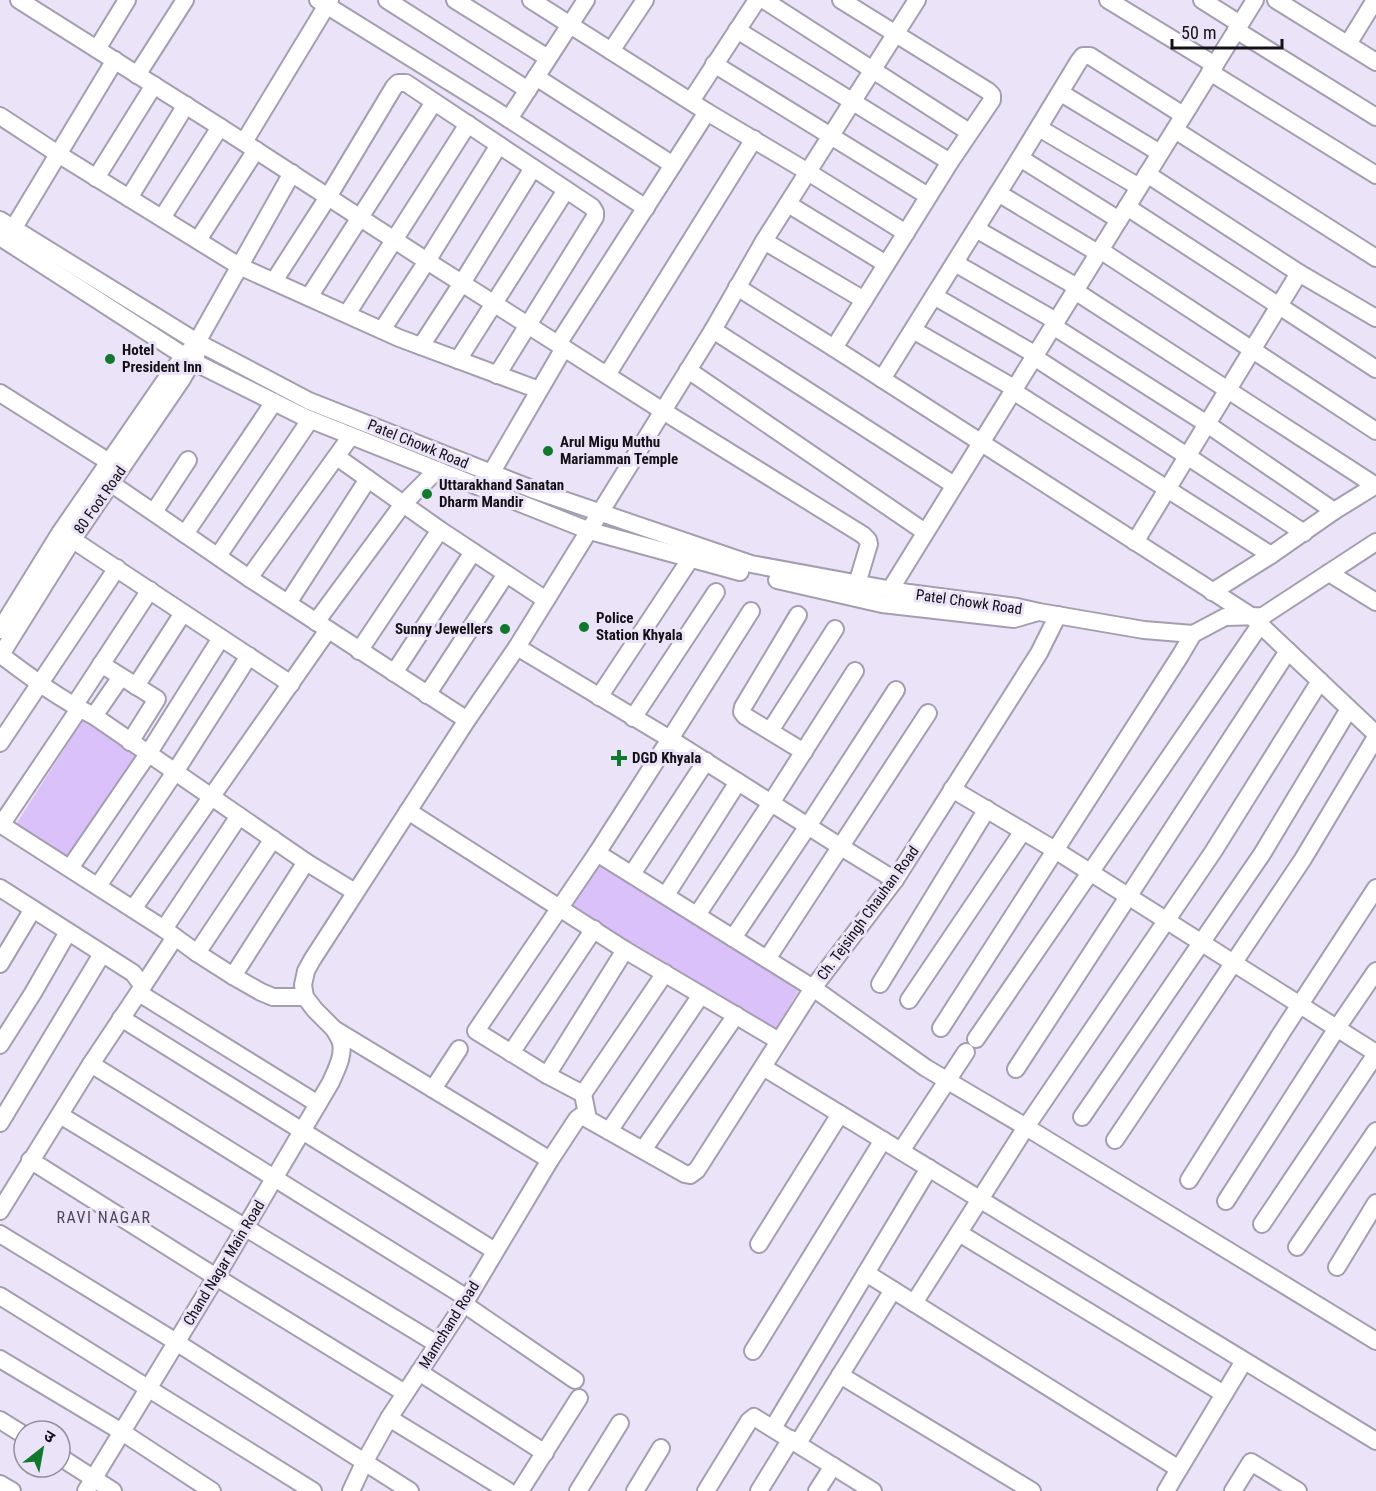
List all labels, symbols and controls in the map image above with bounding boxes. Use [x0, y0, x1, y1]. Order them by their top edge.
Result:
scale bar [1172, 12, 1282, 50]
text: 50 m [1181, 22, 1216, 43]
place label: Hotel President Inn [122, 341, 202, 376]
marker: Hotel President Inn [103, 352, 117, 366]
street label: Patel Chowk Road [365, 416, 471, 472]
place label: Arul Migu Muthu Mariamman Temple [560, 433, 678, 468]
marker: Arul Migu Muthu Mariamman Temple [541, 444, 555, 458]
street label: 80 Foot Road [70, 463, 130, 537]
place label: Uttarakhand Sanatan Dharm Mandir [439, 476, 564, 511]
marker: Uttarakhand Sanatan Dharm Mandir [420, 487, 434, 501]
street label: Patel Chowk Road [915, 586, 1023, 618]
place label: Police Station Khyala [596, 609, 683, 644]
place label: Sunny Jewellers [395, 620, 493, 638]
marker: Police Station Khyala [577, 620, 591, 634]
marker: Sunny Jewellers [498, 622, 512, 636]
marker: DGD Khyala [610, 749, 628, 767]
place label: DGD Khyala [632, 749, 701, 767]
street label: Ch. Tejsingh Chauhan Road [813, 842, 923, 984]
street label: Chand Nagar Main Road [179, 1197, 269, 1329]
district label: RAVI NAGAR [56, 1208, 152, 1227]
street label: Mamchand Road [415, 1278, 483, 1372]
north arrow [12, 1419, 72, 1479]
text: उ [41, 1426, 59, 1447]

